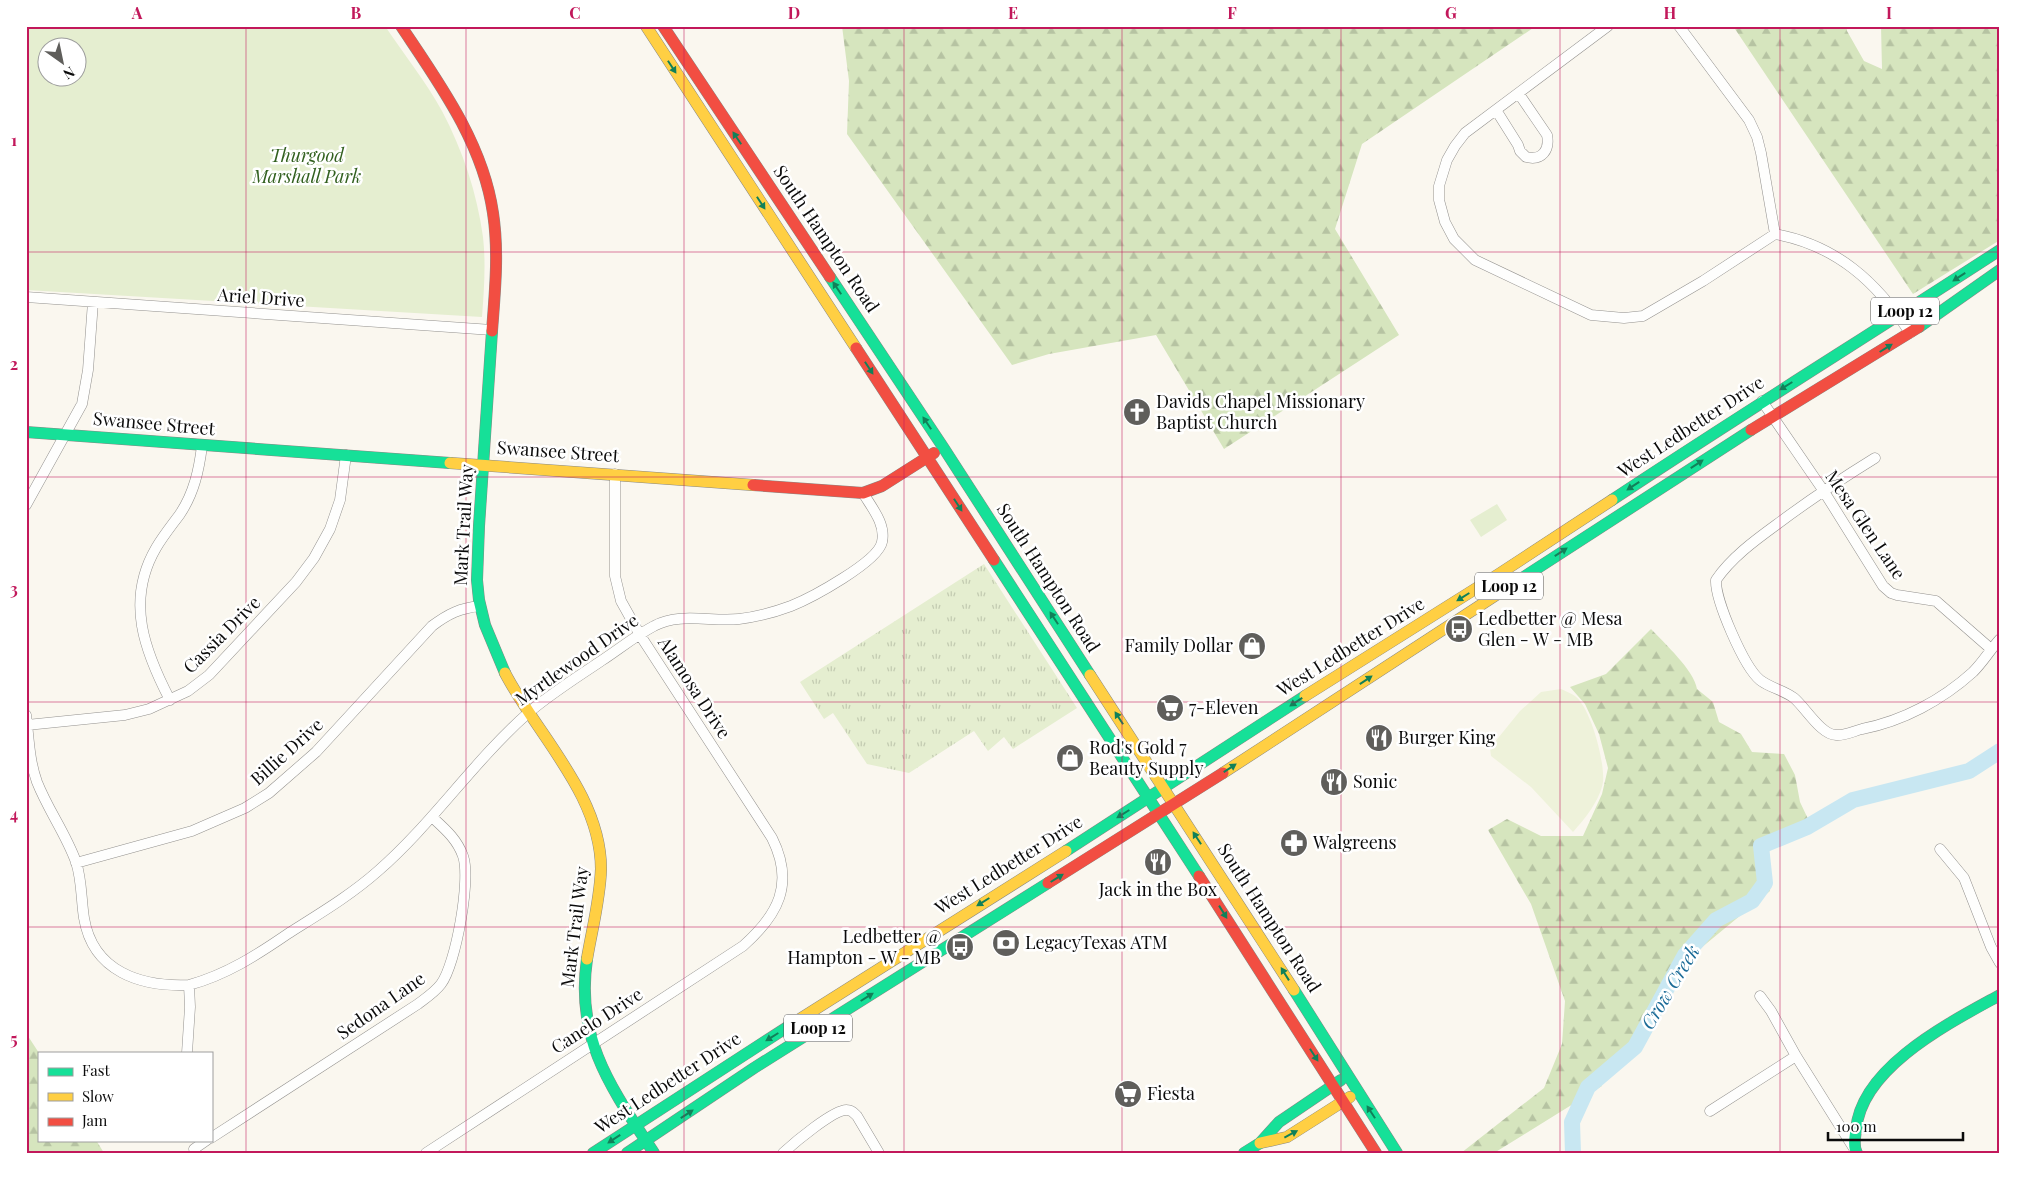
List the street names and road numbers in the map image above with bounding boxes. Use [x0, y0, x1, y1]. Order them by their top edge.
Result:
street label: South Hampton Road [769, 160, 885, 317]
street label: Ariel Drive [216, 282, 306, 312]
road number: Loop 12 [1871, 298, 1939, 324]
street label: West Ledbetter Drive [1612, 370, 1768, 483]
street label: Swansee Street [92, 406, 217, 440]
street label: Swansee Street [496, 435, 621, 467]
street label: Mark Trail Way [448, 464, 478, 586]
street label: Mesa Glen Lane [1820, 465, 1911, 584]
street label: South Hampton Road [992, 498, 1106, 657]
road number: Loop 12 [1475, 572, 1543, 600]
street label: Cassia Drive [177, 590, 265, 678]
street label: West Ledbetter Drive [1271, 591, 1429, 702]
street label: Myrtlewood Drive [510, 608, 643, 711]
street label: Alamosa Drive [652, 631, 737, 743]
street label: Billie Drive [245, 712, 328, 790]
street label: West Ledbetter Drive [929, 809, 1087, 920]
street label: South Hampton Road [1213, 838, 1327, 997]
street label: Mark Trail Way [555, 865, 593, 989]
street label: Sedona Lane [332, 966, 429, 1044]
street label: Canelo Drive [546, 982, 647, 1059]
road number: Loop 12 [784, 1014, 852, 1042]
street label: West Ledbetter Drive [589, 1026, 745, 1139]

